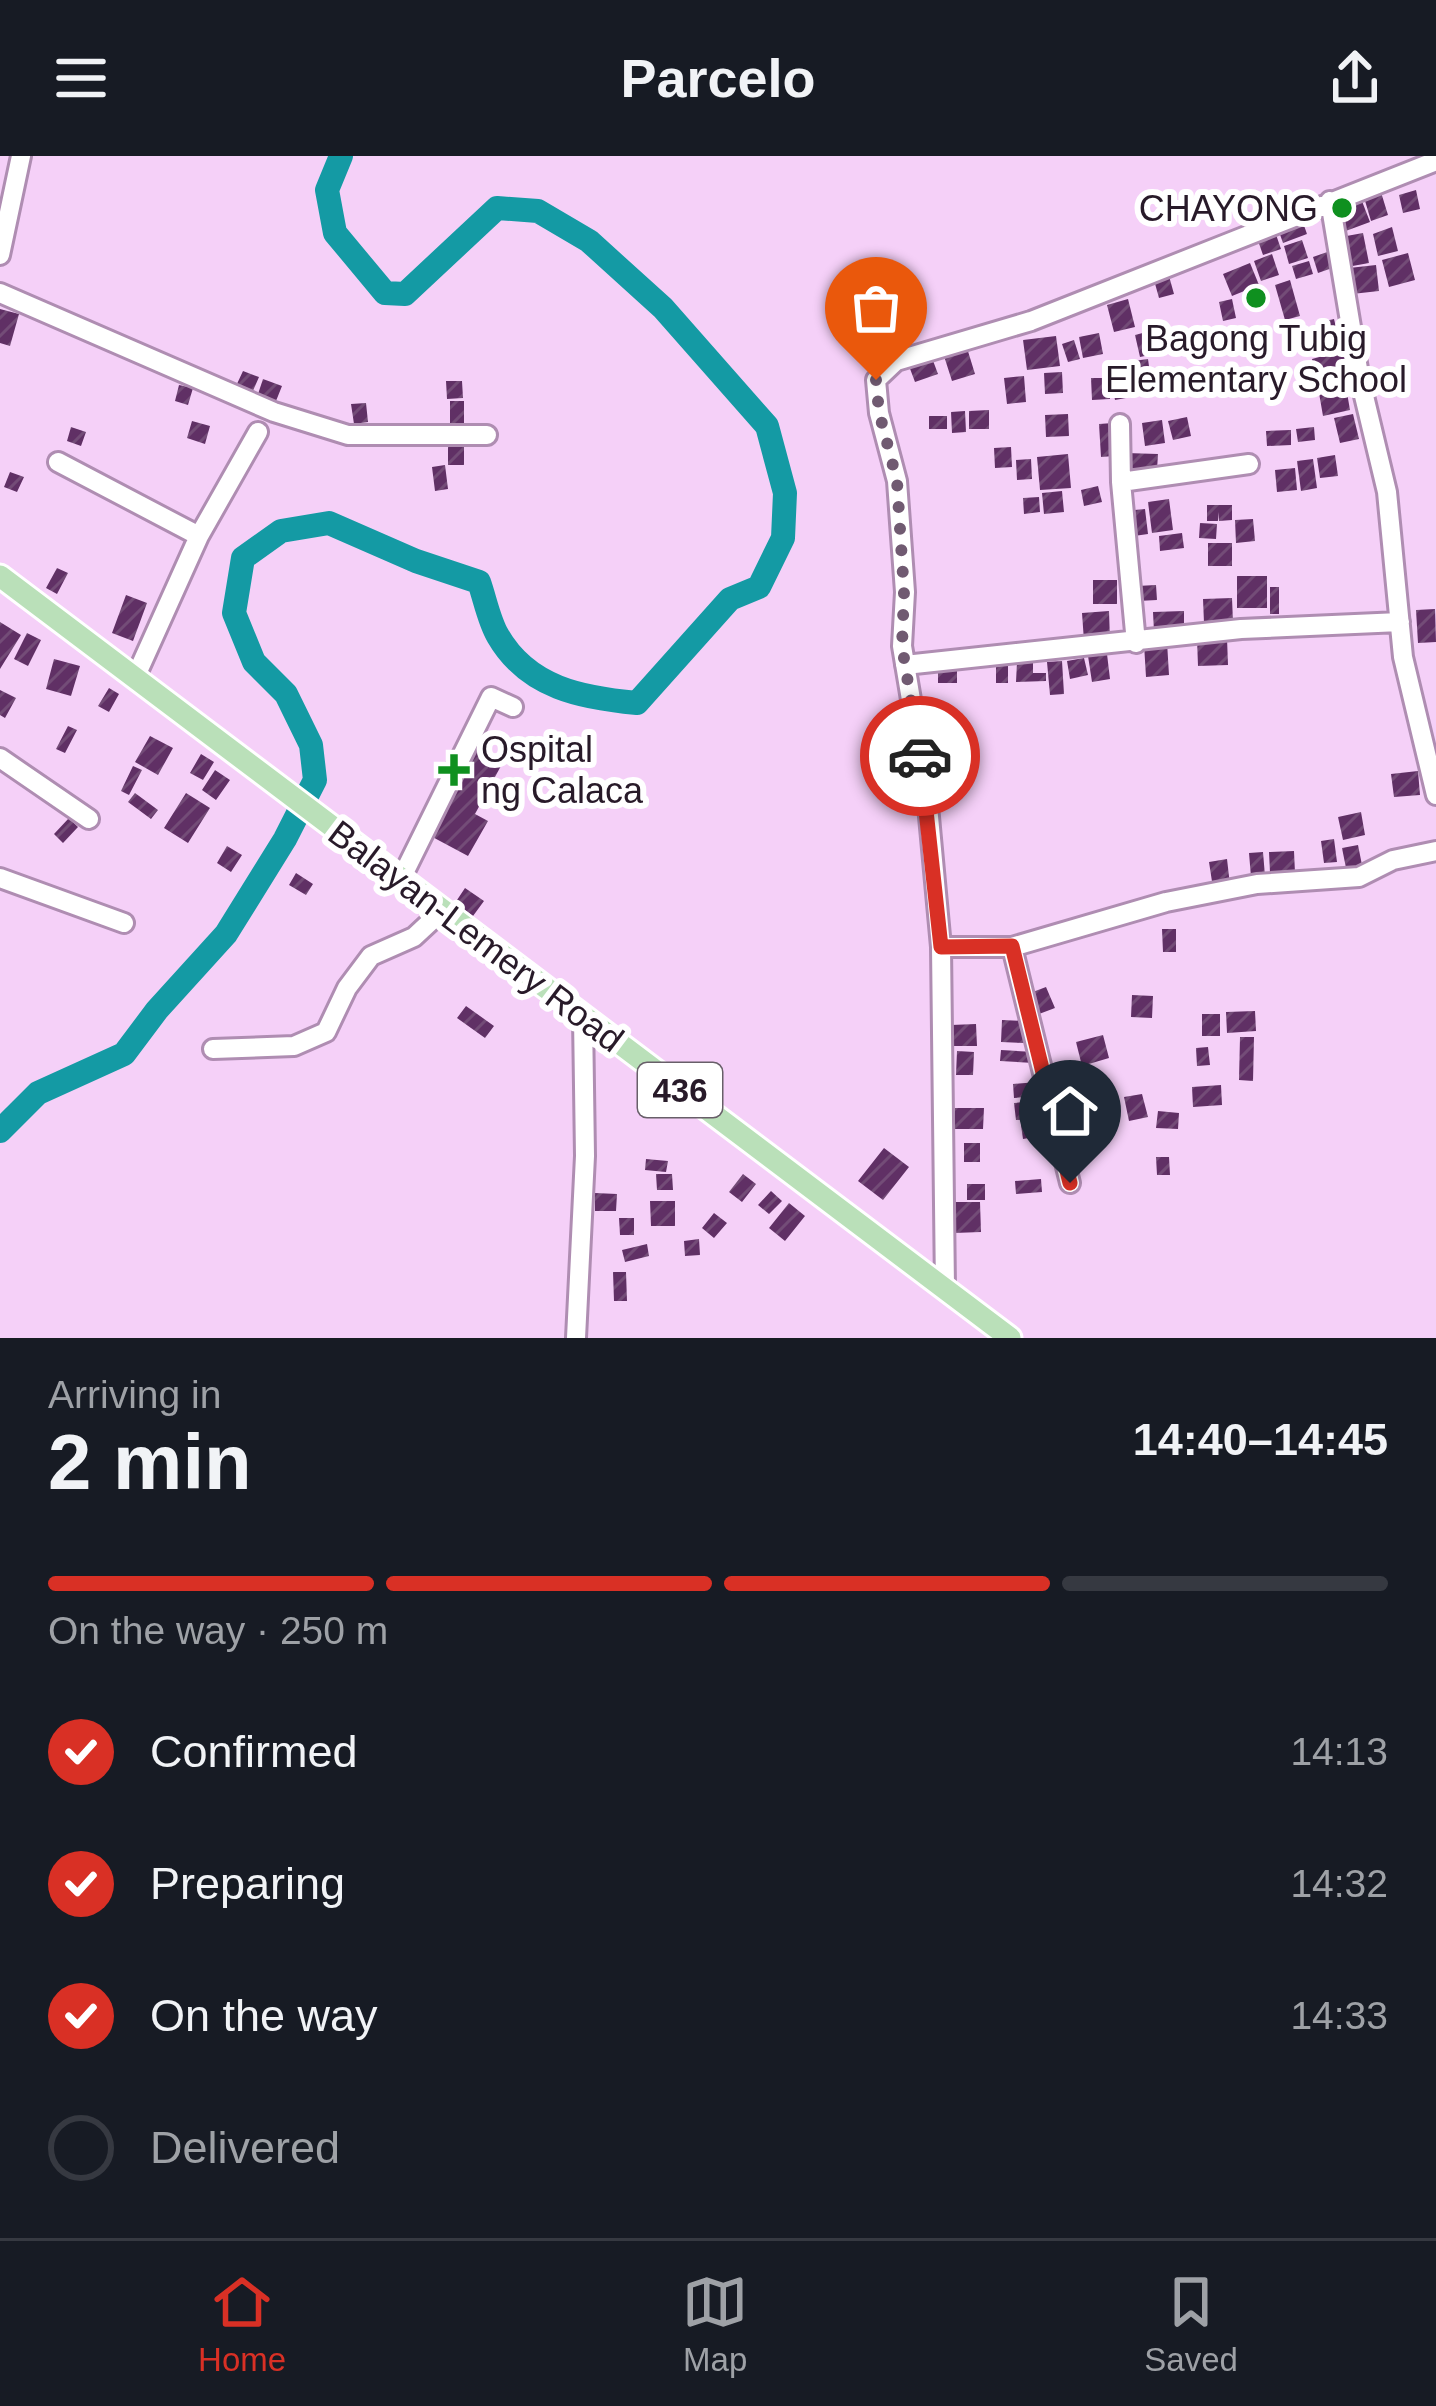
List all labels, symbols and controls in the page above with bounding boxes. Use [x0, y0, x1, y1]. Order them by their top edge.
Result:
icon: menu [48, 45, 114, 111]
icon: share [1322, 45, 1388, 111]
text: Parcelo [620, 48, 816, 108]
place label: CHAYONG [1139, 188, 1318, 229]
marker: CHAYONG [1329, 195, 1355, 221]
pin [825, 257, 927, 380]
icon: bag [843, 275, 909, 341]
marker: Bagong Tubig Elementary School [1243, 285, 1269, 311]
place label: Bagong Tubig Elementary School [1105, 318, 1407, 400]
courier [860, 696, 980, 816]
icon: car [887, 723, 953, 789]
place label: Ospital ng Calaca [481, 729, 644, 811]
marker: Ospital ng Calaca [438, 754, 470, 786]
street label: Balayan-Lemery Road [321, 812, 631, 1060]
pin [1019, 1060, 1121, 1183]
road number: 436 [638, 1063, 722, 1117]
icon: home [1037, 1078, 1103, 1144]
text: Arriving in [48, 1373, 221, 1416]
text: 14:40–14:45 [1133, 1414, 1388, 1465]
text: 2 min [48, 1418, 252, 1506]
text: On the way · 250 m [48, 1609, 388, 1652]
icon: check [48, 1719, 114, 1785]
text: Confirmed [150, 1726, 358, 1777]
text: 14:13 [1290, 1730, 1388, 1773]
icon: check [48, 1851, 114, 1917]
text: Preparing [150, 1858, 345, 1909]
text: 14:32 [1290, 1862, 1388, 1905]
icon: check [48, 1983, 114, 2049]
text: On the way [150, 1990, 378, 2041]
text: 14:33 [1290, 1994, 1388, 2037]
text: Delivered [150, 2122, 340, 2173]
tab: Home [198, 2269, 286, 2379]
tab: Map [682, 2269, 748, 2379]
tab: Saved [1144, 2269, 1238, 2379]

